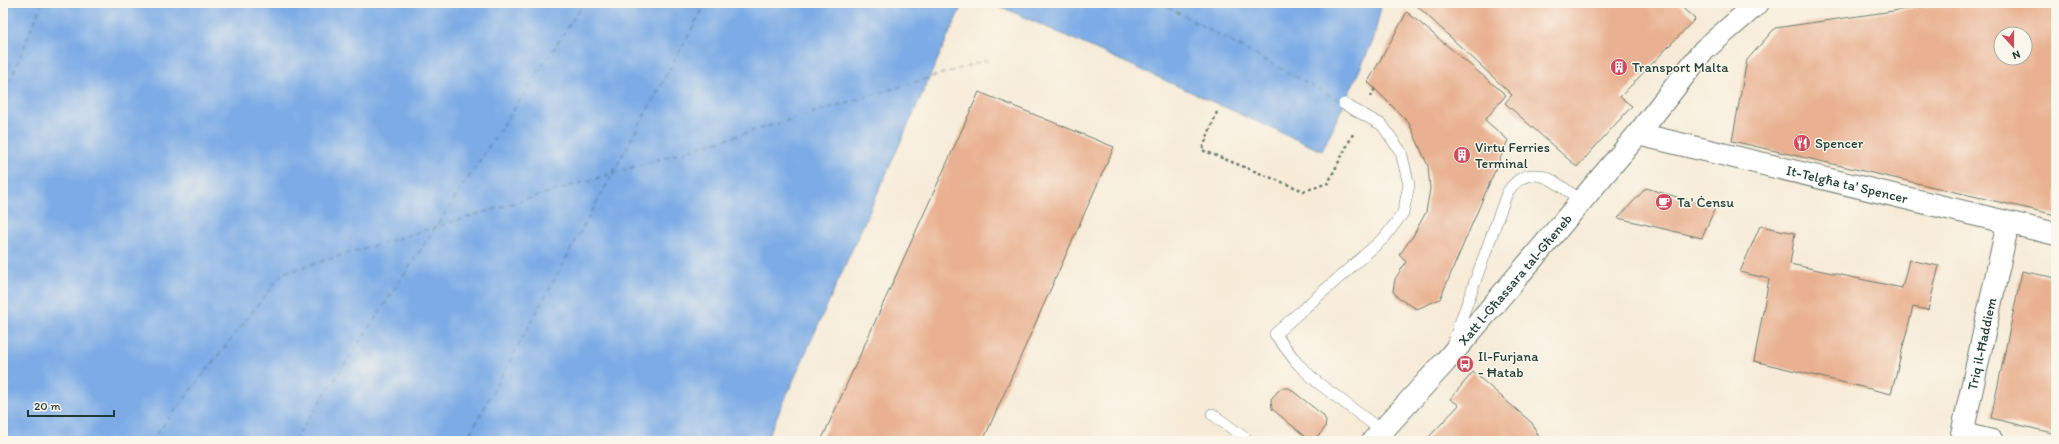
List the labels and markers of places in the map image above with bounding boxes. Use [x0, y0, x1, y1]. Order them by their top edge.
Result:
building icon: Transport Malta [1609, 57, 1629, 77]
place label: Transport Malta [1632, 59, 1729, 76]
restaurant icon: Spencer [1792, 133, 1812, 153]
place label: Spencer [1815, 135, 1864, 152]
place label: Virtu Ferries Terminal [1475, 139, 1550, 172]
building icon: Virtu Ferries Terminal [1452, 145, 1472, 165]
cafe icon: Ta' Ċensu [1654, 192, 1674, 212]
place label: Ta' Ċensu [1677, 194, 1734, 211]
place label: Il-Furjana - Ħatab [1478, 348, 1539, 381]
bus stop icon: Il-Furjana - Ħatab [1455, 354, 1475, 374]

